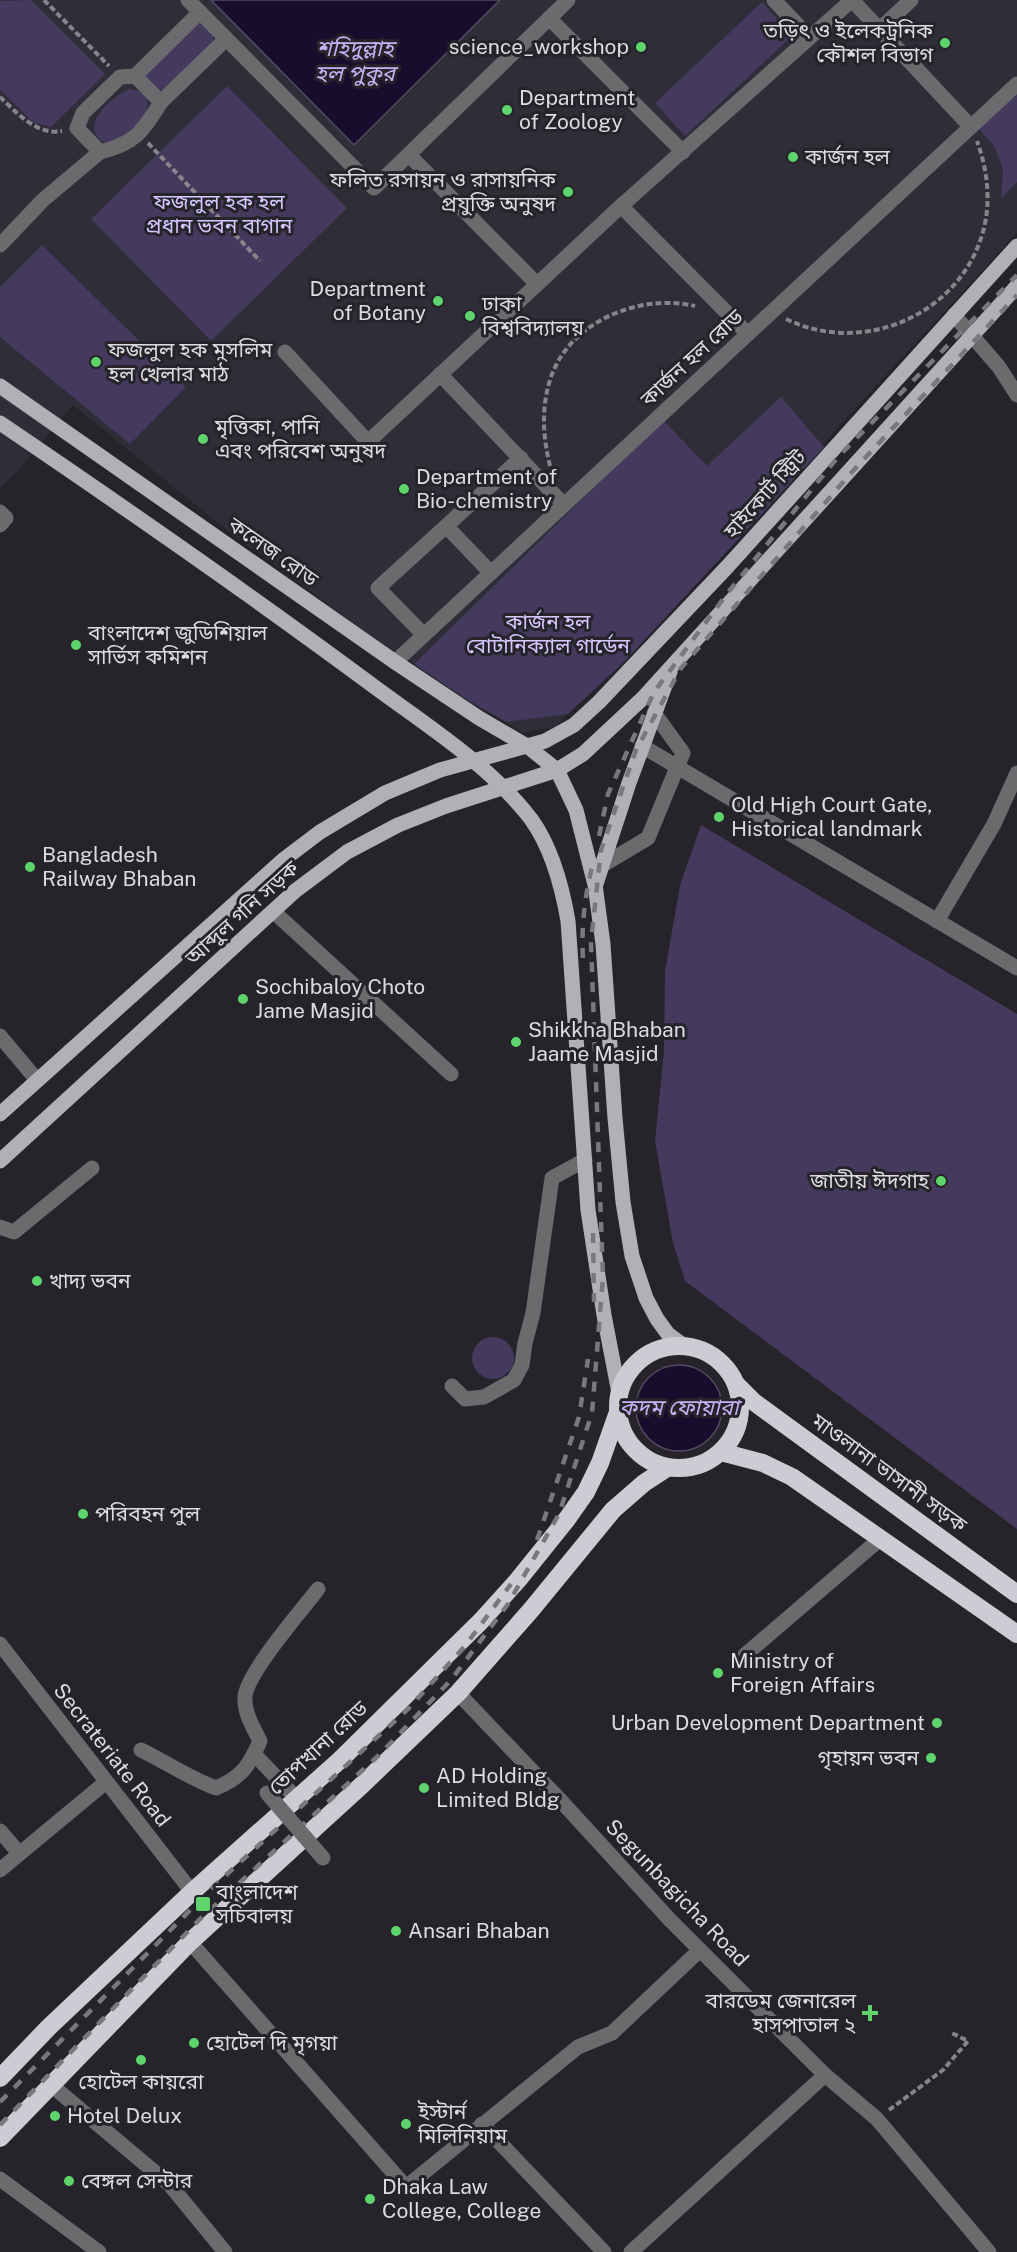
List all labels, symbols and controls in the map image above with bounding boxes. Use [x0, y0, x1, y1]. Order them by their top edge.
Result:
place label: তড়িৎ ও ইলেকট্রনিক কৌশল বিভাগ [762, 18, 934, 67]
place label: science_workshop [449, 34, 629, 59]
water label: শহিদুল্লাহ হল পুকুর [315, 35, 399, 87]
marker: তড়িৎ ও ইলেকট্রনিক কৌশল বিভাগ [938, 36, 952, 50]
marker: science_workshop [634, 40, 648, 54]
place label: Department of Zoology [519, 85, 635, 134]
marker: Department of Zoology [500, 103, 514, 117]
place label: কার্জন হল [804, 144, 891, 169]
marker: কার্জন হল [786, 150, 800, 164]
place label: ফলিত রসায়ন ও রাসায়নিক প্রযুক্তি অনুষদ [329, 167, 557, 216]
marker: ফলিত রসায়ন ও রাসায়নিক প্রযুক্তি অনুষদ [561, 185, 575, 199]
park label: ফজলুল হক হল প্রধান ভবন বাগান [146, 189, 293, 238]
place label: Department of Botany [310, 276, 426, 325]
place label: ঢাকা বিশ্ববিদ্যালয় [481, 291, 585, 340]
marker: Department of Botany [431, 294, 445, 308]
street label: কার্জন হল রোড [635, 303, 749, 412]
marker: ঢাকা বিশ্ববিদ্যালয় [463, 309, 477, 323]
place label: ফজলুল হক মুসলিম হল খেলার মাঠ [107, 337, 274, 386]
marker: ফজলুল হক মুসলিম হল খেলার মাঠ [89, 355, 103, 369]
place label: মৃত্তিকা, পানি এবং পরিবেশ অনুষদ [214, 414, 386, 463]
marker: মৃত্তিকা, পানি এবং পরিবেশ অনুষদ [196, 432, 210, 446]
street label: হাইকোর্ট স্ট্রিট [717, 444, 811, 544]
place label: Department of Bio-chemistry [416, 464, 557, 513]
marker: Department of Bio-chemistry [397, 482, 411, 496]
street label: কলেজ রোড [223, 511, 324, 592]
park label: কার্জন হল বোটানিক্যাল গার্ডেন [466, 609, 630, 658]
place label: বাংলাদেশ জুডিশিয়াল সার্ভিস কমিশন [87, 620, 268, 669]
marker: বাংলাদেশ জুডিশিয়াল সার্ভিস কমিশন [69, 638, 83, 652]
place label: Old High Court Gate, Historical landmark [731, 792, 932, 841]
marker: Old High Court Gate, Historical landmark [712, 810, 726, 824]
place label: Bangladesh Railway Bhaban [42, 842, 196, 891]
street label: আব্দুল গনি সড়ক [179, 855, 304, 971]
marker: Bangladesh Railway Bhaban [23, 860, 37, 874]
place label: Sochibaloy Choto Jame Masjid [255, 974, 425, 1023]
marker: Sochibaloy Choto Jame Masjid [236, 992, 250, 1006]
place label: Shikkha Bhaban Jaame Masjid [528, 1017, 686, 1066]
marker: Shikkha Bhaban Jaame Masjid [509, 1035, 523, 1049]
place label: জাতীয় ঈদগাহ [809, 1168, 930, 1193]
marker: জাতীয় ঈদগাহ [934, 1174, 948, 1188]
place label: খাদ্য ভবন [49, 1268, 131, 1293]
marker: খাদ্য ভবন [30, 1274, 44, 1288]
water label: কদম ফোয়ারা [619, 1394, 743, 1420]
street label: মাওলানা ভাসানী সড়ক [806, 1407, 973, 1538]
place label: পরিবহন পুল [95, 1501, 201, 1526]
marker: পরিবহন পুল [76, 1507, 90, 1521]
place label: Ministry of Foreign Affairs [730, 1648, 875, 1697]
marker: Ministry of Foreign Affairs [711, 1666, 725, 1680]
street label: Secrateriate Road [49, 1678, 176, 1831]
street label: তোপখানা রোড [263, 1695, 373, 1800]
place label: Urban Development Department [611, 1710, 925, 1735]
marker: Urban Development Department [930, 1716, 944, 1730]
place label: গৃহায়ন ভবন [818, 1745, 919, 1771]
marker: গৃহায়ন ভবন [924, 1751, 938, 1765]
place label: AD Holding Limited Bldg [436, 1763, 560, 1812]
marker: AD Holding Limited Bldg [417, 1781, 431, 1795]
street label: Segunbagicha Road [601, 1814, 754, 1972]
place label: বাংলাদেশ সচিবালয় [215, 1879, 298, 1928]
marker: বাংলাদেশ সচিবালয় [194, 1895, 212, 1913]
place label: Ansari Bhaban [408, 1918, 550, 1943]
marker: Ansari Bhaban [389, 1924, 403, 1938]
place label: বারডেম জেনারেল হাসপাতাল ২ [705, 1988, 857, 2037]
marker: বারডেম জেনারেল হাসপাতাল ২ [861, 2004, 879, 2022]
place label: হোটেল দি মৃগয়া [206, 2030, 338, 2056]
marker: হোটেল দি মৃগয়া [187, 2036, 201, 2050]
marker: হোটেল কায়রো [134, 2053, 148, 2067]
place label: হোটেল কায়রো [78, 2069, 204, 2094]
place label: ইস্টার্ন মিলিনিয়াম [417, 2099, 508, 2148]
place label: Hotel Delux [67, 2103, 182, 2128]
marker: Hotel Delux [48, 2109, 62, 2123]
marker: ইস্টার্ন মিলিনিয়াম [399, 2117, 413, 2131]
place label: বেঙ্গল সেন্টার [81, 2168, 193, 2193]
marker: বেঙ্গল সেন্টার [62, 2174, 76, 2188]
place label: Dhaka Law College, College [382, 2174, 541, 2223]
marker: Dhaka Law College, College [363, 2192, 377, 2206]

